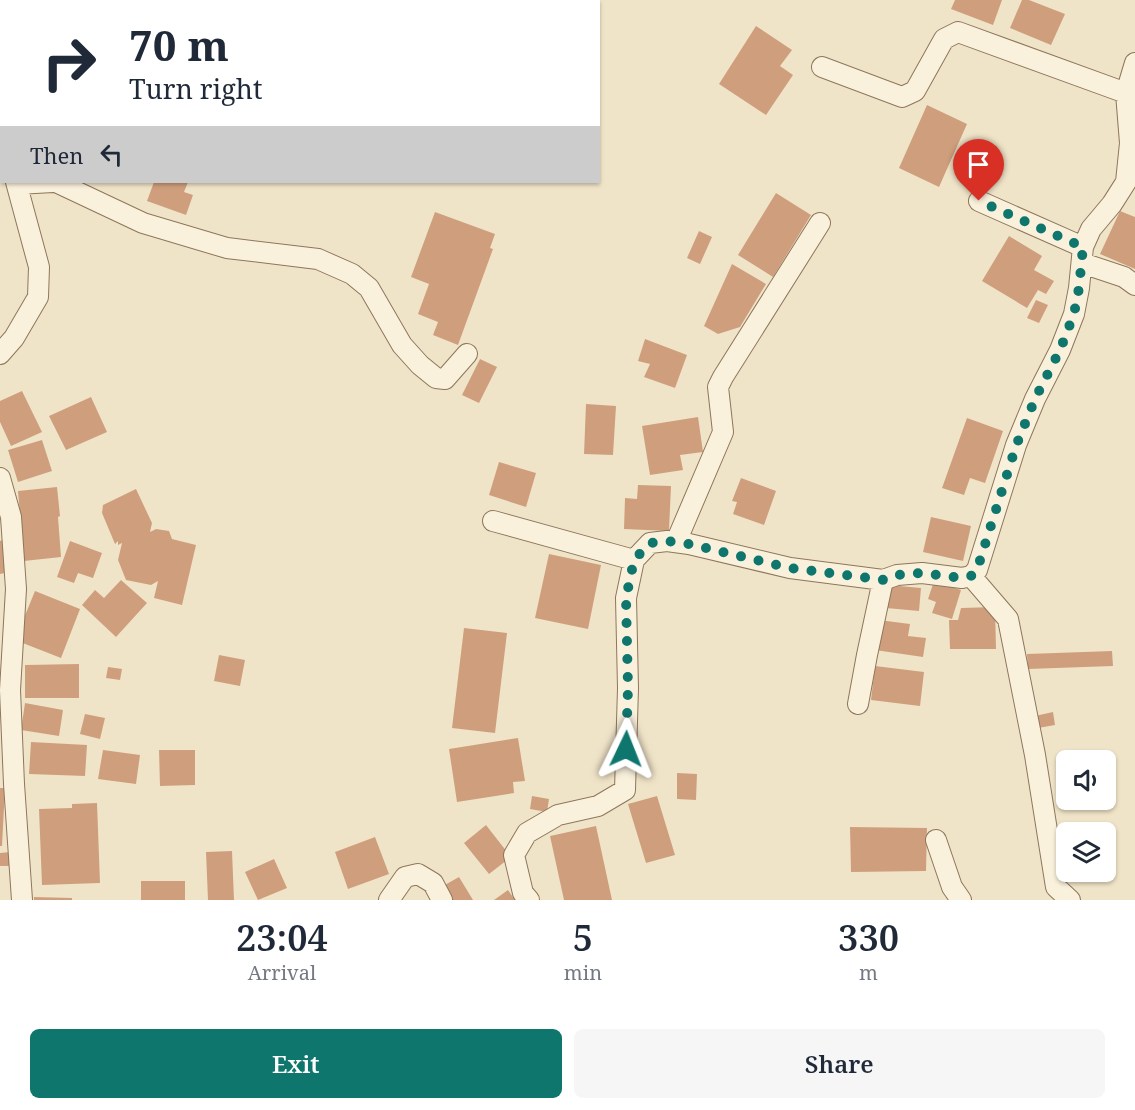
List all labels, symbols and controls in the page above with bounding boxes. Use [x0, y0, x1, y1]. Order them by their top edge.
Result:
text: 70 m [129, 16, 229, 73]
icon: right [30, 24, 108, 102]
text: Turn right [129, 70, 262, 107]
icon: left [95, 138, 128, 171]
pin [953, 139, 1004, 201]
text: Then [30, 140, 83, 170]
icon: arrive [962, 148, 995, 181]
position arrow [594, 717, 658, 781]
map controls [1056, 750, 1116, 882]
button: sound [1056, 750, 1116, 810]
button: layers [1056, 822, 1116, 882]
text: 23:04 [236, 913, 328, 962]
text: 5 [573, 913, 593, 962]
text: 330 [838, 913, 899, 962]
text: Arrival [248, 959, 316, 986]
text: min [564, 959, 602, 986]
text: m [859, 959, 878, 986]
button: Exit [30, 1029, 562, 1098]
button: Share [574, 1029, 1105, 1098]

